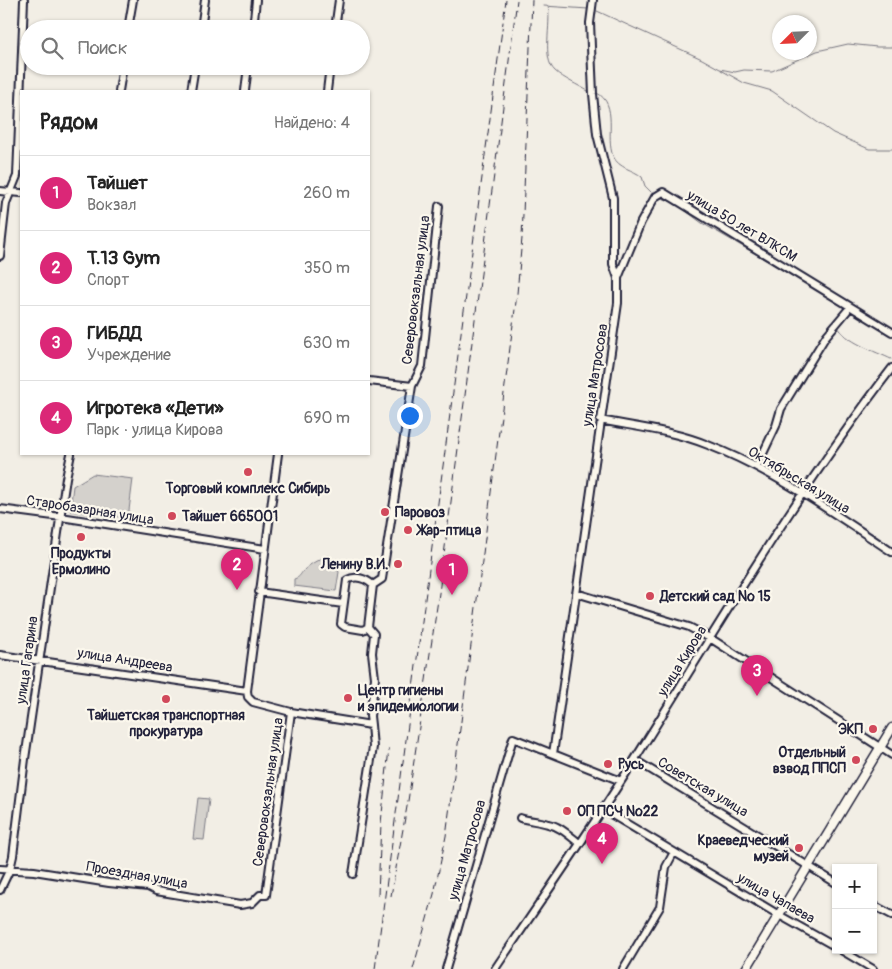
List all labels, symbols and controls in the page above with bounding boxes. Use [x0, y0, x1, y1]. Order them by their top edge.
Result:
north arrow [772, 15, 817, 60]
search box [20, 20, 370, 75]
icon: search [38, 34, 66, 62]
text: Поиск [78, 36, 128, 60]
text: Рядом [40, 109, 98, 136]
text: Найдено: 4 [274, 113, 350, 133]
text: Тайшет [87, 171, 148, 195]
text: 1 [53, 183, 59, 203]
text: 260 m [303, 183, 350, 203]
street label: улица 50 лет ВЛКСМ [683, 186, 800, 266]
text: Вокзал [87, 195, 136, 215]
street label: Северовокзальная улица [398, 214, 434, 366]
text: T.13 Gym [87, 246, 160, 270]
text: 2 [52, 258, 60, 278]
text: 350 m [304, 258, 350, 278]
text: Спорт [87, 270, 129, 290]
text: ГИБДД [87, 321, 142, 345]
street label: улица Матросова [578, 322, 612, 429]
text: 3 [52, 333, 60, 353]
text: 630 m [303, 333, 350, 353]
text: Учреждение [87, 345, 171, 365]
text: Игротека «Дети» [87, 396, 224, 420]
your location [397, 403, 423, 429]
text: 4 [51, 408, 61, 428]
text: 690 m [304, 408, 350, 428]
text: Парк · улица Кирова [87, 420, 223, 440]
street label: Октябрьская улица [745, 443, 853, 517]
marker: Торговый комплекс Сибирь [242, 466, 254, 478]
place label: Торговый комплекс Сибирь [165, 480, 330, 497]
street label: Старобазарная улица [25, 492, 155, 528]
place label: Паровоз [395, 504, 445, 521]
marker: Паровоз [379, 506, 391, 518]
place label: Тайшет 665001 [181, 508, 278, 525]
marker: Тайшет 665001 [166, 510, 178, 522]
place label: Жар-птица [415, 522, 482, 539]
marker: Жар-птица [402, 524, 414, 536]
marker: Продукты Ермолино [75, 531, 87, 543]
place label: Продукты Ермолино [51, 545, 111, 578]
pin: 2 [221, 549, 253, 590]
pin: 1 [436, 554, 468, 595]
place label: Ленину В.И. [320, 556, 388, 573]
marker: Ленину В.И. [392, 558, 404, 570]
place label: Детский сад № 15 [659, 588, 771, 605]
marker: Детский сад № 15 [644, 590, 656, 602]
street label: улица Гагарина [12, 615, 42, 706]
street label: улица Кирова [653, 623, 710, 700]
street label: улица Андреева [75, 644, 174, 676]
pin: 3 [741, 655, 773, 696]
place label: Центр гигиены и эпидемиологии [357, 682, 459, 715]
marker: Центр гигиены и эпидемиологии [342, 692, 354, 704]
marker: Тайшетская транспортная прокуратура [160, 693, 172, 705]
place label: Тайшетская транспортная прокуратура [86, 707, 245, 740]
street label: Северовокзальная улица [249, 716, 287, 868]
place label: ЭКП [838, 721, 864, 738]
marker: ЭКП [867, 723, 879, 735]
place label: Отдельный взвод ППСП [773, 744, 847, 777]
street label: Советская улица [655, 753, 751, 821]
marker: Отдельный взвод ППСП [850, 754, 862, 766]
place label: Русь [618, 756, 645, 773]
marker: Русь [602, 758, 614, 770]
street label: улица Матросова [444, 798, 489, 903]
place label: ОП ПСЧ №22 [577, 803, 659, 820]
marker: ОП ПСЧ №22 [561, 805, 573, 817]
pin: 4 [586, 823, 618, 864]
place label: Краеведческий музей [697, 832, 789, 865]
marker: Краеведческий музей [793, 842, 805, 854]
street label: Проездная улица [85, 858, 189, 892]
map controls [832, 864, 877, 954]
button: + [832, 864, 877, 909]
street label: улица Чапаева [733, 868, 818, 927]
button: − [832, 909, 877, 954]

